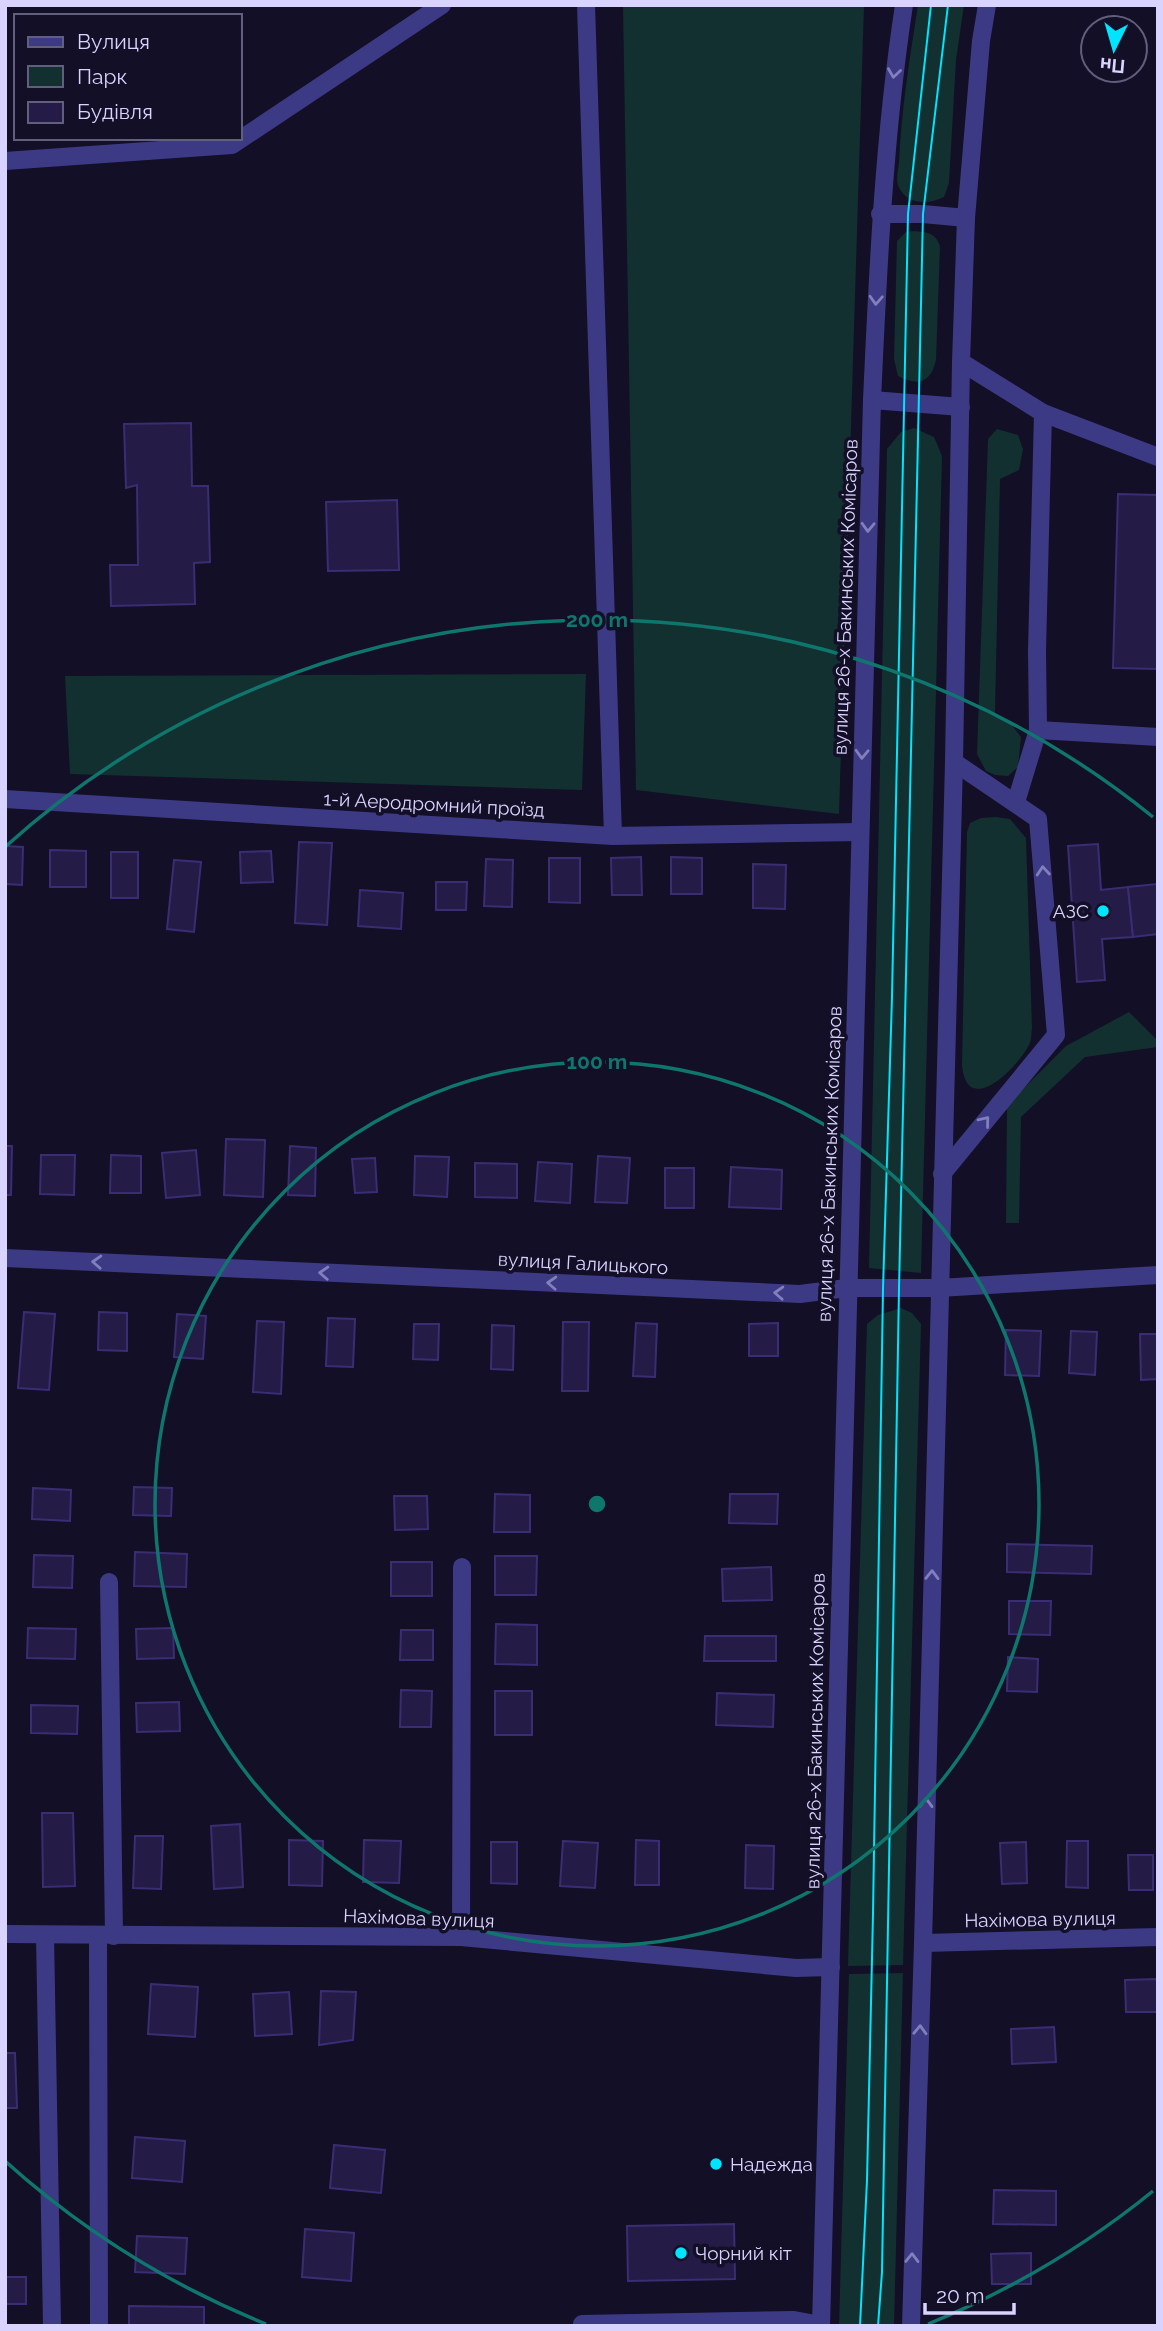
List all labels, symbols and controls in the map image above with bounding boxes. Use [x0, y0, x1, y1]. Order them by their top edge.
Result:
legend [14, 14, 242, 140]
north arrow [1079, 14, 1149, 84]
text: Вулиця [77, 29, 150, 54]
text: Пн [1099, 54, 1126, 78]
text: Парк [77, 64, 127, 89]
one-way arrow [886, 67, 901, 79]
text: Будівля [77, 99, 153, 124]
one-way arrow [869, 294, 884, 305]
street label: вулиця 26-х Бакинських Комісаров [828, 439, 862, 755]
one-way arrow [861, 522, 876, 533]
text: 200 m [566, 607, 628, 632]
one-way arrow [854, 750, 870, 760]
street label: 1-й Аеродромний проїзд [323, 787, 545, 821]
one-way arrow [1036, 865, 1051, 876]
place label: АЗС [1053, 900, 1089, 922]
marker: АЗС [1095, 903, 1111, 919]
street label: вулиця 26-х Бакинських Комісаров [812, 1006, 846, 1322]
text: 100 m [567, 1049, 627, 1074]
one-way arrow [977, 1117, 990, 1129]
street label: вулиця Галицького [497, 1248, 669, 1278]
one-way arrow [91, 1255, 102, 1270]
one-way arrow [319, 1265, 330, 1280]
one-way arrow [546, 1275, 557, 1290]
one-way arrow [773, 1286, 784, 1301]
centre of rings [585, 1492, 609, 1516]
one-way arrow [924, 1570, 940, 1580]
street label: вулиця 26-х Бакинських Комісаров [801, 1573, 829, 1889]
one-way arrow [919, 1797, 934, 1808]
street label: Нахімова вулиця [343, 1904, 495, 1932]
street label: Нахімова вулиця [964, 1907, 1116, 1931]
one-way arrow [912, 2024, 927, 2035]
place label: Надежда [730, 2153, 813, 2175]
marker: Надежда [708, 2156, 724, 2172]
place label: Чорний кіт [695, 2242, 792, 2264]
marker: Чорний кіт [673, 2245, 689, 2261]
one-way arrow [904, 2252, 919, 2263]
scale bar [925, 2272, 1014, 2316]
text: 20 m [936, 2283, 984, 2308]

